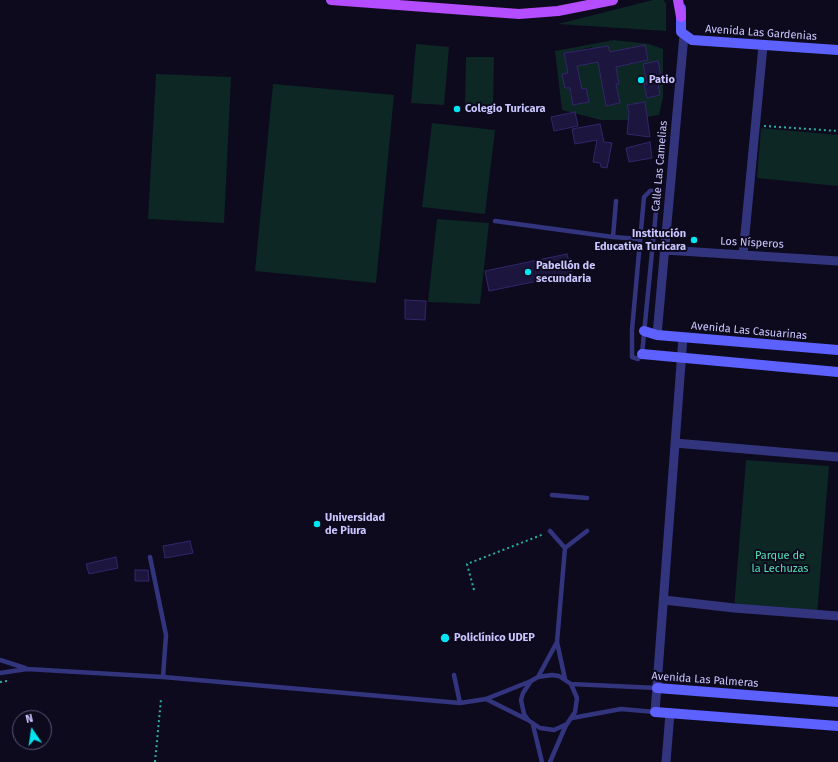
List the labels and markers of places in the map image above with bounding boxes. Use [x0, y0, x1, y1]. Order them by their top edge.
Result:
place label: Patio [649, 73, 675, 87]
marker: Patio [636, 75, 646, 85]
place label: Colegio Turicara [465, 102, 546, 116]
marker: Colegio Turicara [452, 104, 462, 114]
place label: Institución Educativa Turicara [594, 227, 686, 253]
marker: Institución Educativa Turicara [689, 235, 699, 245]
place label: Pabellón de secundaria [536, 259, 595, 285]
marker: Pabellón de secundaria [523, 267, 533, 277]
place label: Universidad de Piura [325, 511, 385, 537]
marker: Universidad de Piura [312, 519, 322, 529]
place label: Policlínico UDEP [454, 631, 535, 645]
marker: Policlínico UDEP [439, 632, 451, 644]

